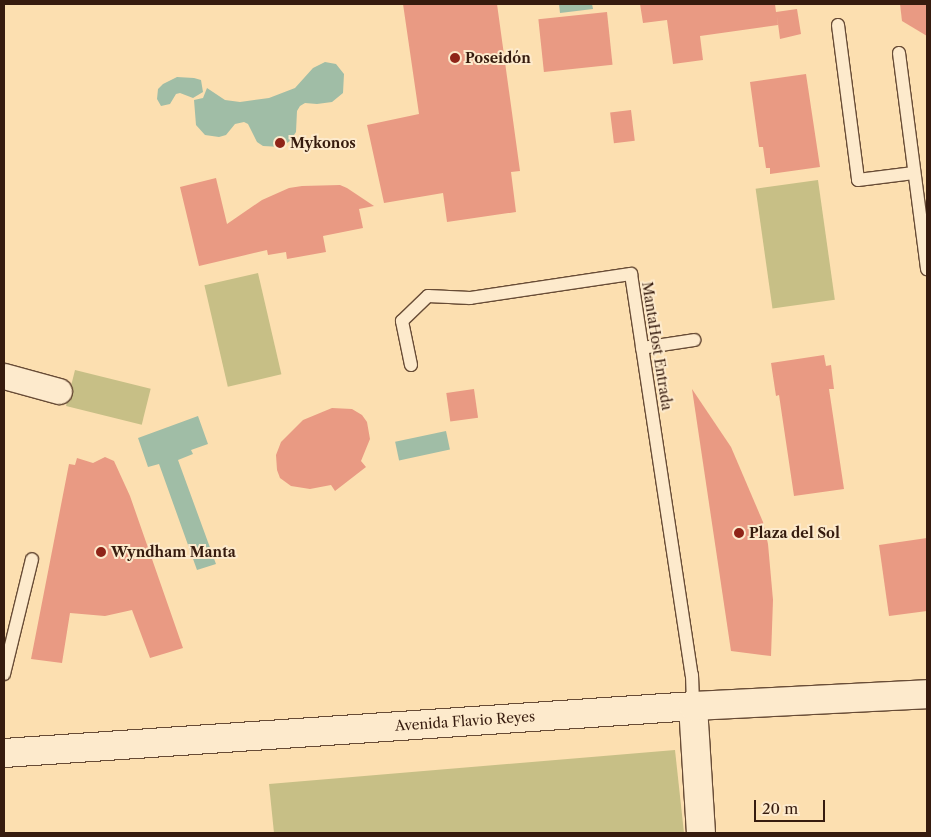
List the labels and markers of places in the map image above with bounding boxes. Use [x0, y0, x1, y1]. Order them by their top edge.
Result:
place label: Poseidón [465, 50, 531, 66]
marker: Poseidón [449, 52, 461, 64]
place label: Mykonos [290, 135, 356, 151]
marker: Mykonos [274, 137, 286, 149]
place label: Plaza del Sol [749, 525, 840, 541]
marker: Plaza del Sol [733, 527, 745, 539]
place label: Wyndham Manta [111, 544, 236, 560]
marker: Wyndham Manta [95, 546, 107, 558]

